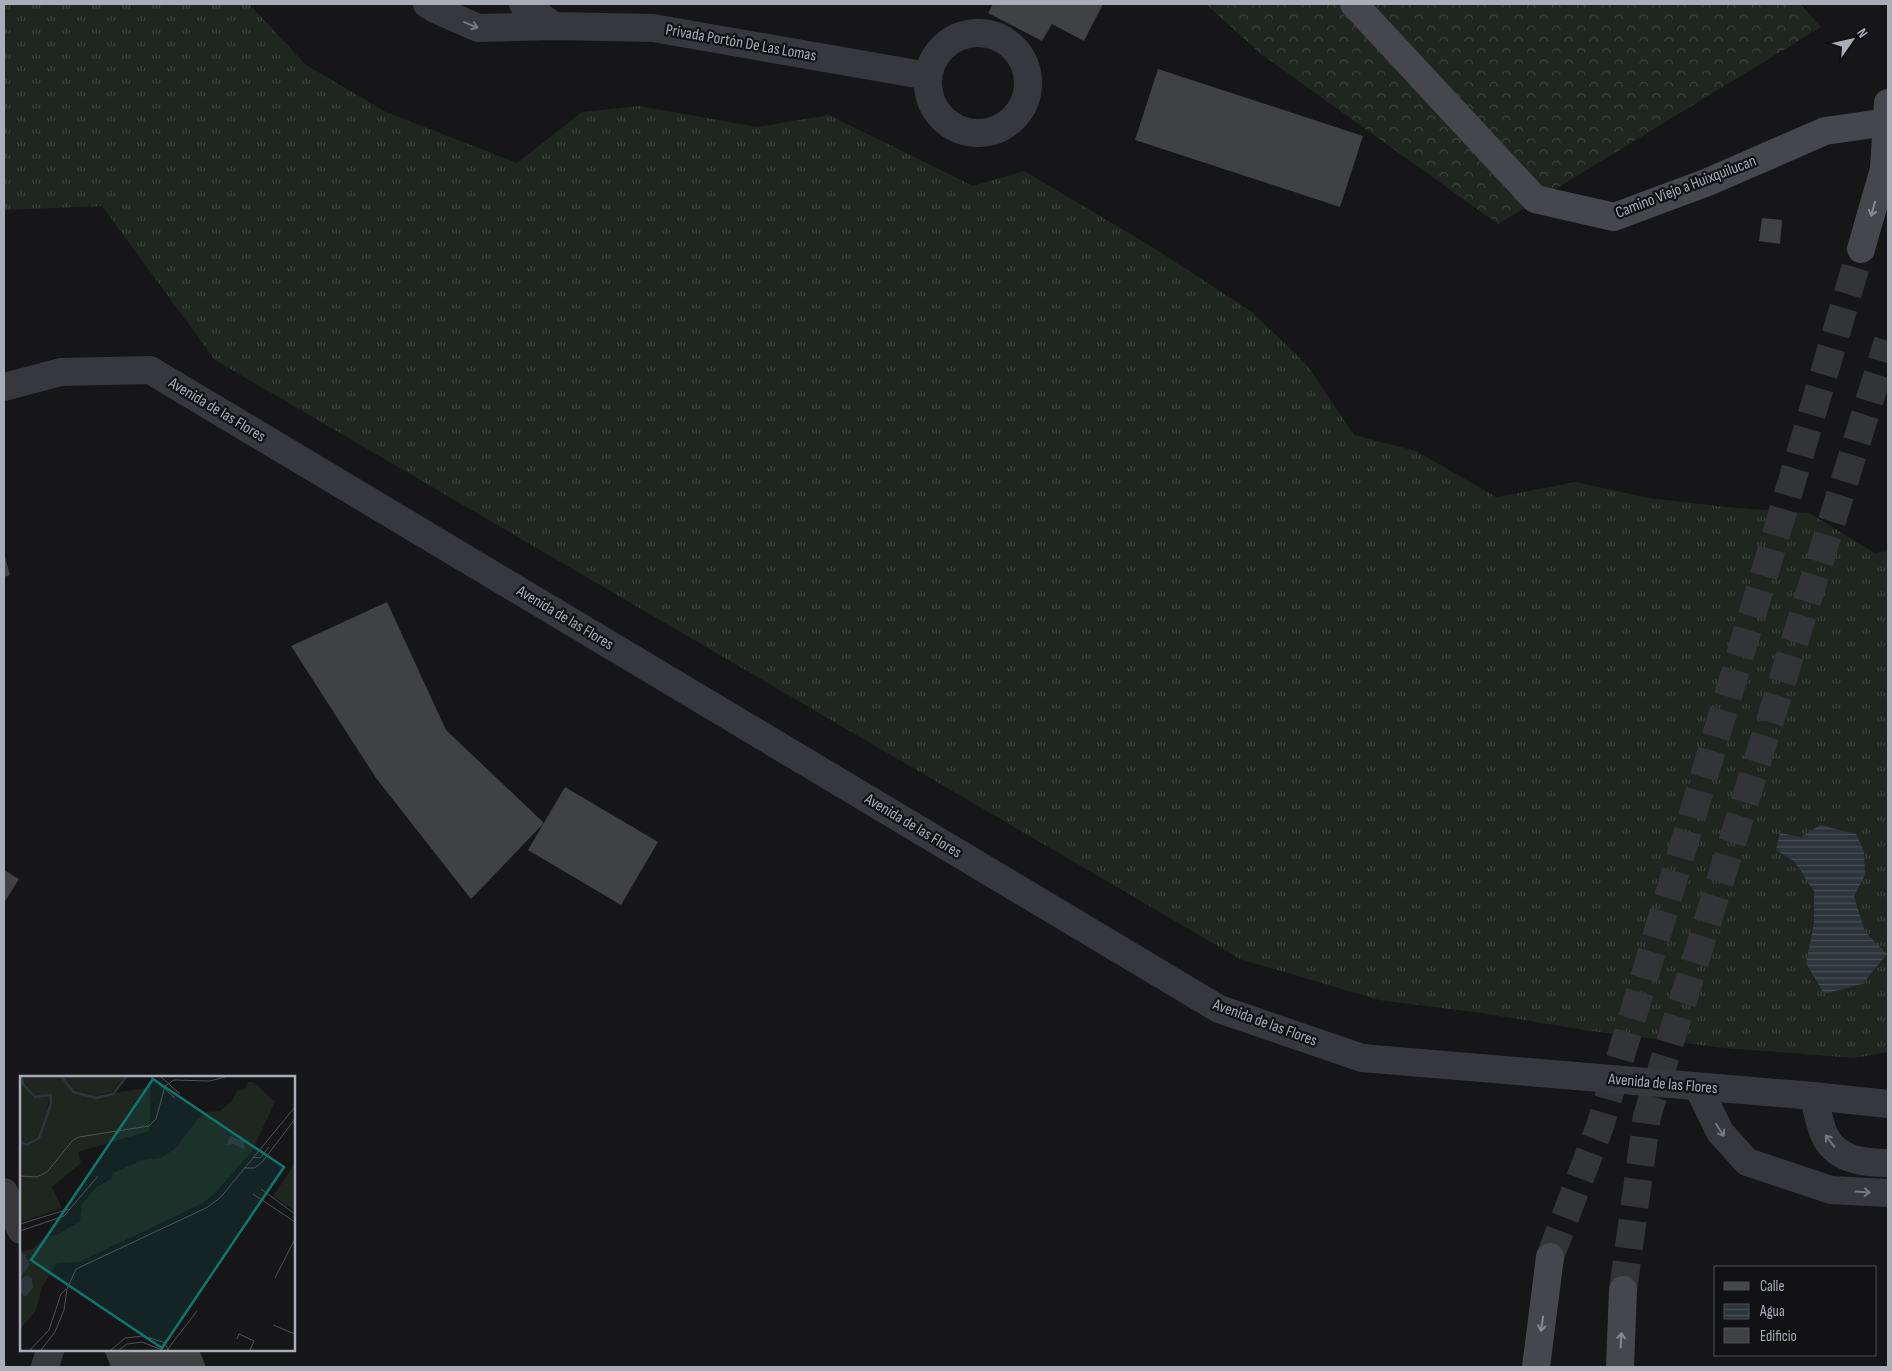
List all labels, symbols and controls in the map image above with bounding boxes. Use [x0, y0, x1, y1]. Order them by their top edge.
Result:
north arrow [1827, 15, 1877, 65]
street label: Privada Portón De Las Lomas [664, 20, 818, 66]
one-way arrow [463, 21, 478, 30]
text: N [1853, 25, 1872, 41]
street label: Camino Viejo a Huixquilucan [1613, 151, 1759, 223]
one-way arrow [1867, 201, 1877, 217]
street label: Avenida de las Flores [164, 373, 269, 447]
street label: Avenida de las Flores [512, 581, 617, 655]
street label: Avenida de las Flores [860, 789, 965, 863]
street label: Avenida de las Flores [1209, 995, 1320, 1051]
street label: Avenida de las Flores [1607, 1070, 1719, 1098]
inset map [20, 1076, 295, 1351]
one-way arrow [1715, 1123, 1725, 1137]
one-way arrow [1824, 1135, 1835, 1148]
one-way arrow [1855, 1187, 1871, 1196]
legend [1714, 1266, 1877, 1356]
text: Calle [1760, 1277, 1784, 1296]
text: Agua [1759, 1302, 1785, 1321]
one-way arrow [1536, 1315, 1546, 1331]
text: Edificio [1760, 1327, 1797, 1346]
one-way arrow [1616, 1332, 1626, 1348]

